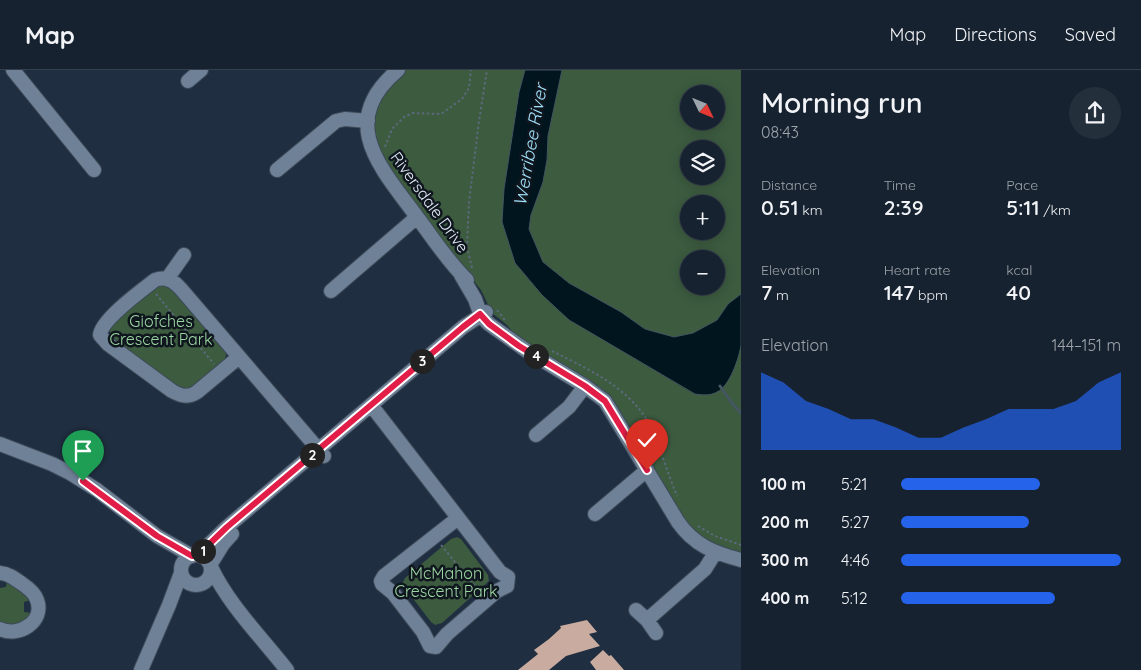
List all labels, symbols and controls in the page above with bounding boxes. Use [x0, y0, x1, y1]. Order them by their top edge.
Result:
text: Map [25, 20, 75, 50]
text: Map [889, 23, 926, 46]
text: Directions [954, 23, 1037, 46]
text: Saved [1065, 23, 1116, 46]
water label: Werribee River [508, 80, 552, 208]
north arrow [680, 85, 725, 130]
map controls [680, 85, 725, 295]
text: Morning run [761, 85, 922, 120]
button: share [1069, 87, 1121, 139]
text: 08:43 [761, 122, 799, 142]
button: layers [680, 140, 725, 185]
street label: Riversdale Drive [387, 148, 473, 256]
text: Distance [761, 176, 817, 194]
text: Time [884, 176, 916, 194]
text: Pace [1006, 176, 1038, 194]
text: 0.51 [761, 194, 798, 220]
text: 2:39 [884, 194, 924, 220]
text: 5:11 [1006, 194, 1039, 220]
button: + [680, 195, 725, 240]
text: km [798, 201, 823, 219]
text: /km [1039, 201, 1071, 219]
button: − [680, 250, 725, 295]
text: Elevation [761, 261, 820, 279]
text: Heart rate [884, 261, 950, 279]
text: kcal [1006, 261, 1032, 279]
text: 7 [761, 279, 772, 305]
text: 147 [884, 279, 914, 305]
text: 40 [1006, 279, 1031, 305]
text: m [772, 286, 789, 304]
text: bpm [914, 286, 948, 304]
park label: Giofches Crescent Park [109, 311, 213, 349]
text: Elevation [761, 335, 828, 355]
text: 144–151 m [1052, 335, 1121, 355]
pin: 4 [524, 344, 548, 368]
text: 4 [532, 347, 541, 365]
pin: 3 [410, 348, 434, 374]
text: 3 [419, 352, 426, 370]
pin [626, 419, 668, 470]
icon: check [633, 426, 661, 454]
pin [62, 430, 104, 481]
icon: arrive [69, 437, 97, 465]
pin: 2 [300, 442, 324, 468]
text: 2 [309, 446, 316, 464]
text: 100 m [761, 474, 806, 494]
text: 5:21 [841, 474, 868, 494]
text: 200 m [761, 512, 809, 532]
text: 5:27 [841, 512, 869, 532]
pin: 1 [190, 538, 216, 564]
text: 1 [201, 542, 206, 560]
text: 300 m [761, 550, 808, 570]
text: 4:46 [841, 550, 869, 570]
park label: McMahon Crescent Park [394, 563, 498, 601]
text: 400 m [761, 588, 809, 608]
text: 5:12 [841, 588, 868, 608]

